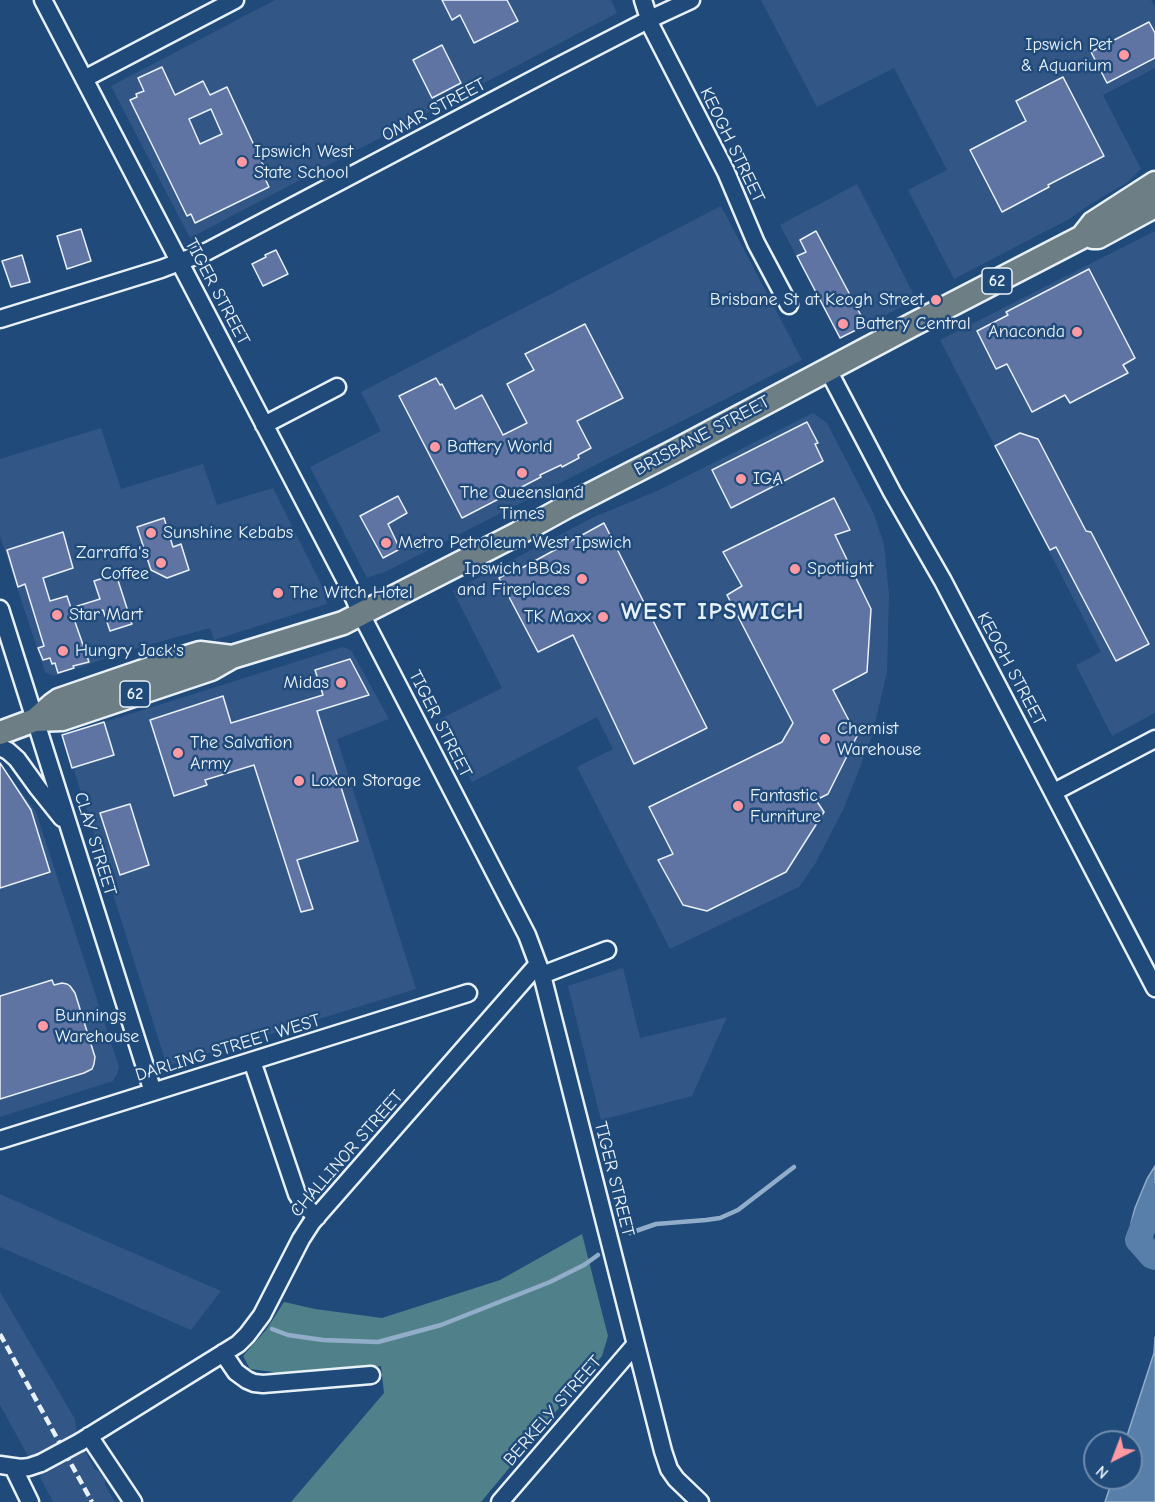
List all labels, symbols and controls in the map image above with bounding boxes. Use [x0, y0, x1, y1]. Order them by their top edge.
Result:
place label: Ipswich Pet & Aquarium [1021, 34, 1112, 76]
marker: Ipswich Pet & Aquarium [1117, 48, 1131, 62]
street label: OMAR STREET [378, 73, 490, 147]
street label: KEOGH STREET [695, 84, 769, 206]
place label: Ipswich West State School [254, 141, 353, 184]
marker: Ipswich West State School [235, 155, 249, 169]
street label: TIGER STREET [180, 235, 254, 349]
road number: 62 [982, 268, 1012, 294]
place label: Brisbane St at Keogh Street [710, 289, 924, 311]
marker: Brisbane St at Keogh Street [929, 293, 943, 307]
place label: Battery Central [855, 313, 971, 335]
marker: Battery Central [836, 317, 850, 331]
place label: Anaconda [988, 321, 1065, 343]
marker: Anaconda [1070, 325, 1084, 339]
street label: BRISBANE STREET [631, 391, 773, 481]
place label: Battery World [447, 436, 552, 458]
marker: Battery World [428, 440, 442, 454]
marker: The Queensland Times [515, 466, 529, 480]
place label: IGA [753, 468, 783, 490]
marker: IGA [734, 472, 748, 486]
place label: The Queensland Times [460, 482, 584, 524]
place label: Sunshine Kebabs [163, 522, 293, 544]
marker: Sunshine Kebabs [144, 526, 158, 540]
place label: Metro Petroleum West Ipswich [398, 532, 632, 554]
marker: Metro Petroleum West Ipswich [379, 536, 393, 550]
place label: Zarraffa's Coffee [76, 542, 149, 584]
marker: Zarraffa's Coffee [154, 556, 168, 570]
place label: Ipswich BBQs and Fireplaces [457, 558, 570, 600]
place label: Spotlight [807, 558, 873, 580]
marker: Spotlight [788, 562, 802, 576]
marker: Ipswich BBQs and Fireplaces [575, 572, 589, 586]
place label: The Witch Hotel [290, 582, 413, 604]
marker: The Witch Hotel [271, 586, 285, 600]
district label: WEST IPSWICH [621, 598, 805, 626]
place label: Star Mart [69, 604, 143, 626]
place label: TK Maxx [524, 606, 591, 628]
marker: Star Mart [50, 608, 64, 622]
street label: KEOGH STREET [972, 609, 1050, 729]
marker: TK Maxx [596, 610, 610, 624]
place label: Hungry Jack's [75, 640, 184, 662]
marker: Hungry Jack's [56, 644, 70, 658]
street label: TIGER STREET [404, 667, 476, 781]
place label: Midas [284, 672, 329, 694]
marker: Midas [334, 676, 348, 690]
road number: 62 [120, 681, 150, 707]
place label: Chemist Warehouse [837, 718, 921, 760]
place label: The Salvation Army [190, 732, 292, 774]
marker: Chemist Warehouse [818, 732, 832, 746]
marker: The Salvation Army [171, 746, 185, 760]
place label: Loxon Storage [311, 770, 421, 792]
marker: Loxon Storage [292, 774, 306, 788]
place label: Fantastic Furniture [750, 785, 821, 828]
street label: CLAY STREET [69, 790, 121, 898]
marker: Fantastic Furniture [731, 799, 745, 813]
place label: Bunnings Warehouse [55, 1005, 139, 1048]
street label: DARLING STREET WEST [133, 1010, 323, 1086]
marker: Bunnings Warehouse [36, 1019, 50, 1033]
street label: CHALLINOR STREET [286, 1086, 408, 1222]
street label: TIGER STREET [589, 1119, 639, 1239]
street label: BERKELY STREET [499, 1351, 607, 1471]
north arrow [1083, 1430, 1143, 1490]
text: N [1092, 1462, 1112, 1482]

